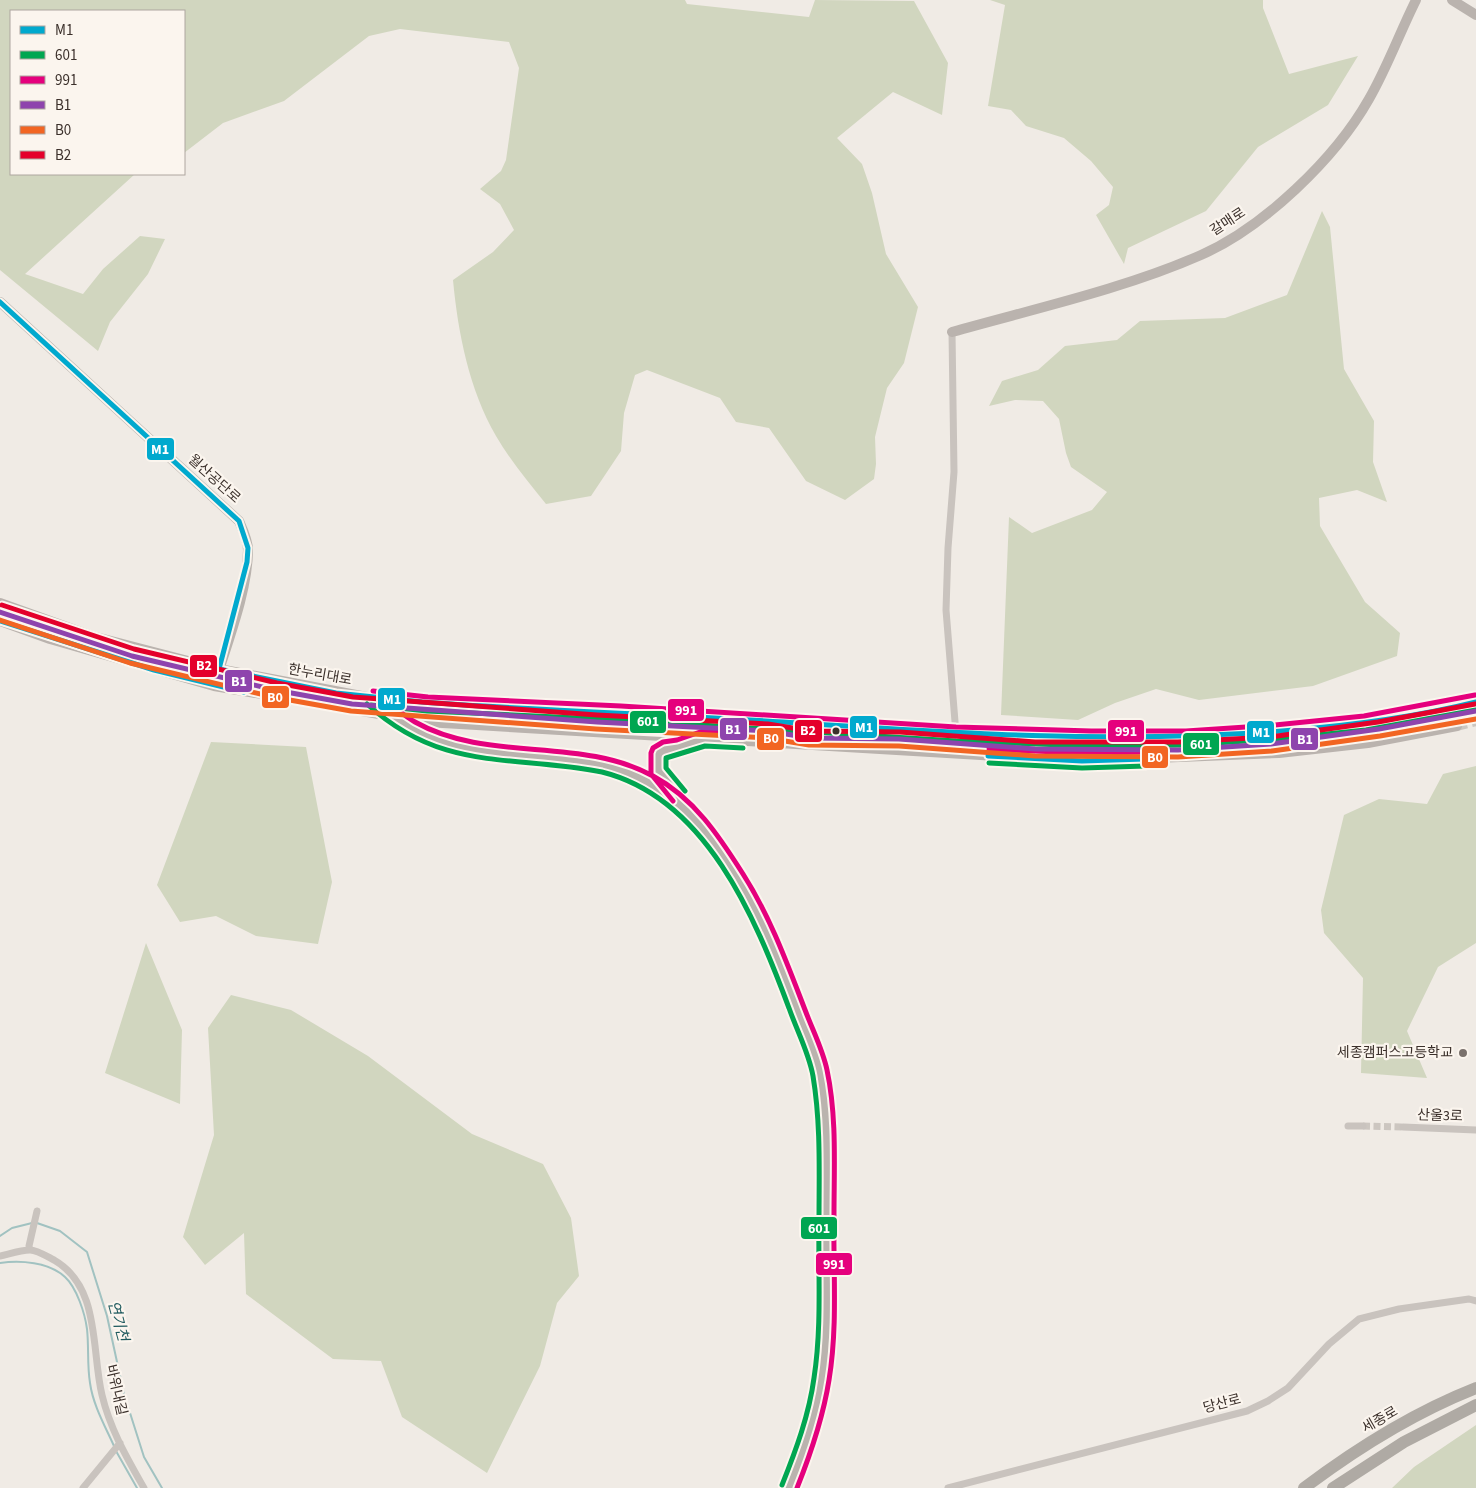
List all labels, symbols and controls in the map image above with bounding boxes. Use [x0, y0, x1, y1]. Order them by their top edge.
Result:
legend [10, 10, 185, 175]
text: M1 [55, 20, 73, 41]
text: 601 [55, 45, 77, 66]
text: 991 [55, 70, 77, 91]
text: B1 [55, 95, 71, 116]
text: B0 [55, 120, 71, 141]
text: B2 [55, 145, 71, 166]
street label: 갈매로 [1206, 203, 1250, 241]
line badge: M1 [146, 437, 175, 461]
text: M1 [151, 440, 169, 460]
street label: 월산공단로 [183, 450, 245, 508]
line badge: B2 [189, 654, 218, 678]
text: B2 [196, 656, 212, 676]
street label: 한누리대로 [287, 660, 354, 690]
line badge: B1 [224, 669, 253, 693]
text: B1 [231, 672, 247, 692]
line badge: B0 [261, 685, 290, 709]
line badge: M1 [377, 687, 406, 711]
text: B0 [267, 688, 283, 708]
text: M1 [383, 690, 401, 710]
line badge: 991 [667, 698, 705, 722]
text: 991 [675, 701, 697, 721]
line badge: 601 [629, 710, 667, 734]
text: 601 [637, 712, 659, 732]
line badge: M1 [849, 715, 878, 739]
line badge: B1 [719, 717, 748, 741]
text: M1 [855, 718, 873, 738]
line badge: B2 [794, 719, 823, 743]
line badge: 991 [1107, 719, 1145, 743]
text: B1 [725, 720, 741, 740]
line badge: M1 [1246, 720, 1275, 744]
text: B2 [800, 721, 816, 741]
text: 991 [1115, 722, 1137, 742]
text: M1 [1252, 723, 1270, 743]
unlabelled marker [831, 726, 841, 736]
line badge: B0 [756, 727, 785, 751]
line badge: B1 [1290, 727, 1319, 751]
text: B0 [763, 729, 779, 749]
text: B1 [1297, 730, 1313, 750]
line badge: 601 [1182, 732, 1220, 756]
text: 601 [1190, 735, 1212, 755]
line badge: B0 [1141, 745, 1169, 769]
text: B0 [1147, 748, 1163, 768]
place label: 세종캠퍼스고등학교 [1337, 1043, 1453, 1063]
marker: 세종캠퍼스고등학교 [1457, 1047, 1469, 1059]
street label: 산울3로 [1417, 1105, 1463, 1127]
line badge: 601 [800, 1216, 838, 1240]
text: 601 [808, 1219, 830, 1239]
line badge: 991 [815, 1252, 853, 1276]
text: 991 [823, 1255, 845, 1275]
water label: 연기천 [102, 1298, 134, 1346]
street label: 바위내길 [100, 1363, 132, 1417]
street label: 당산로 [1201, 1389, 1243, 1419]
street label: 세종로 [1358, 1402, 1402, 1438]

